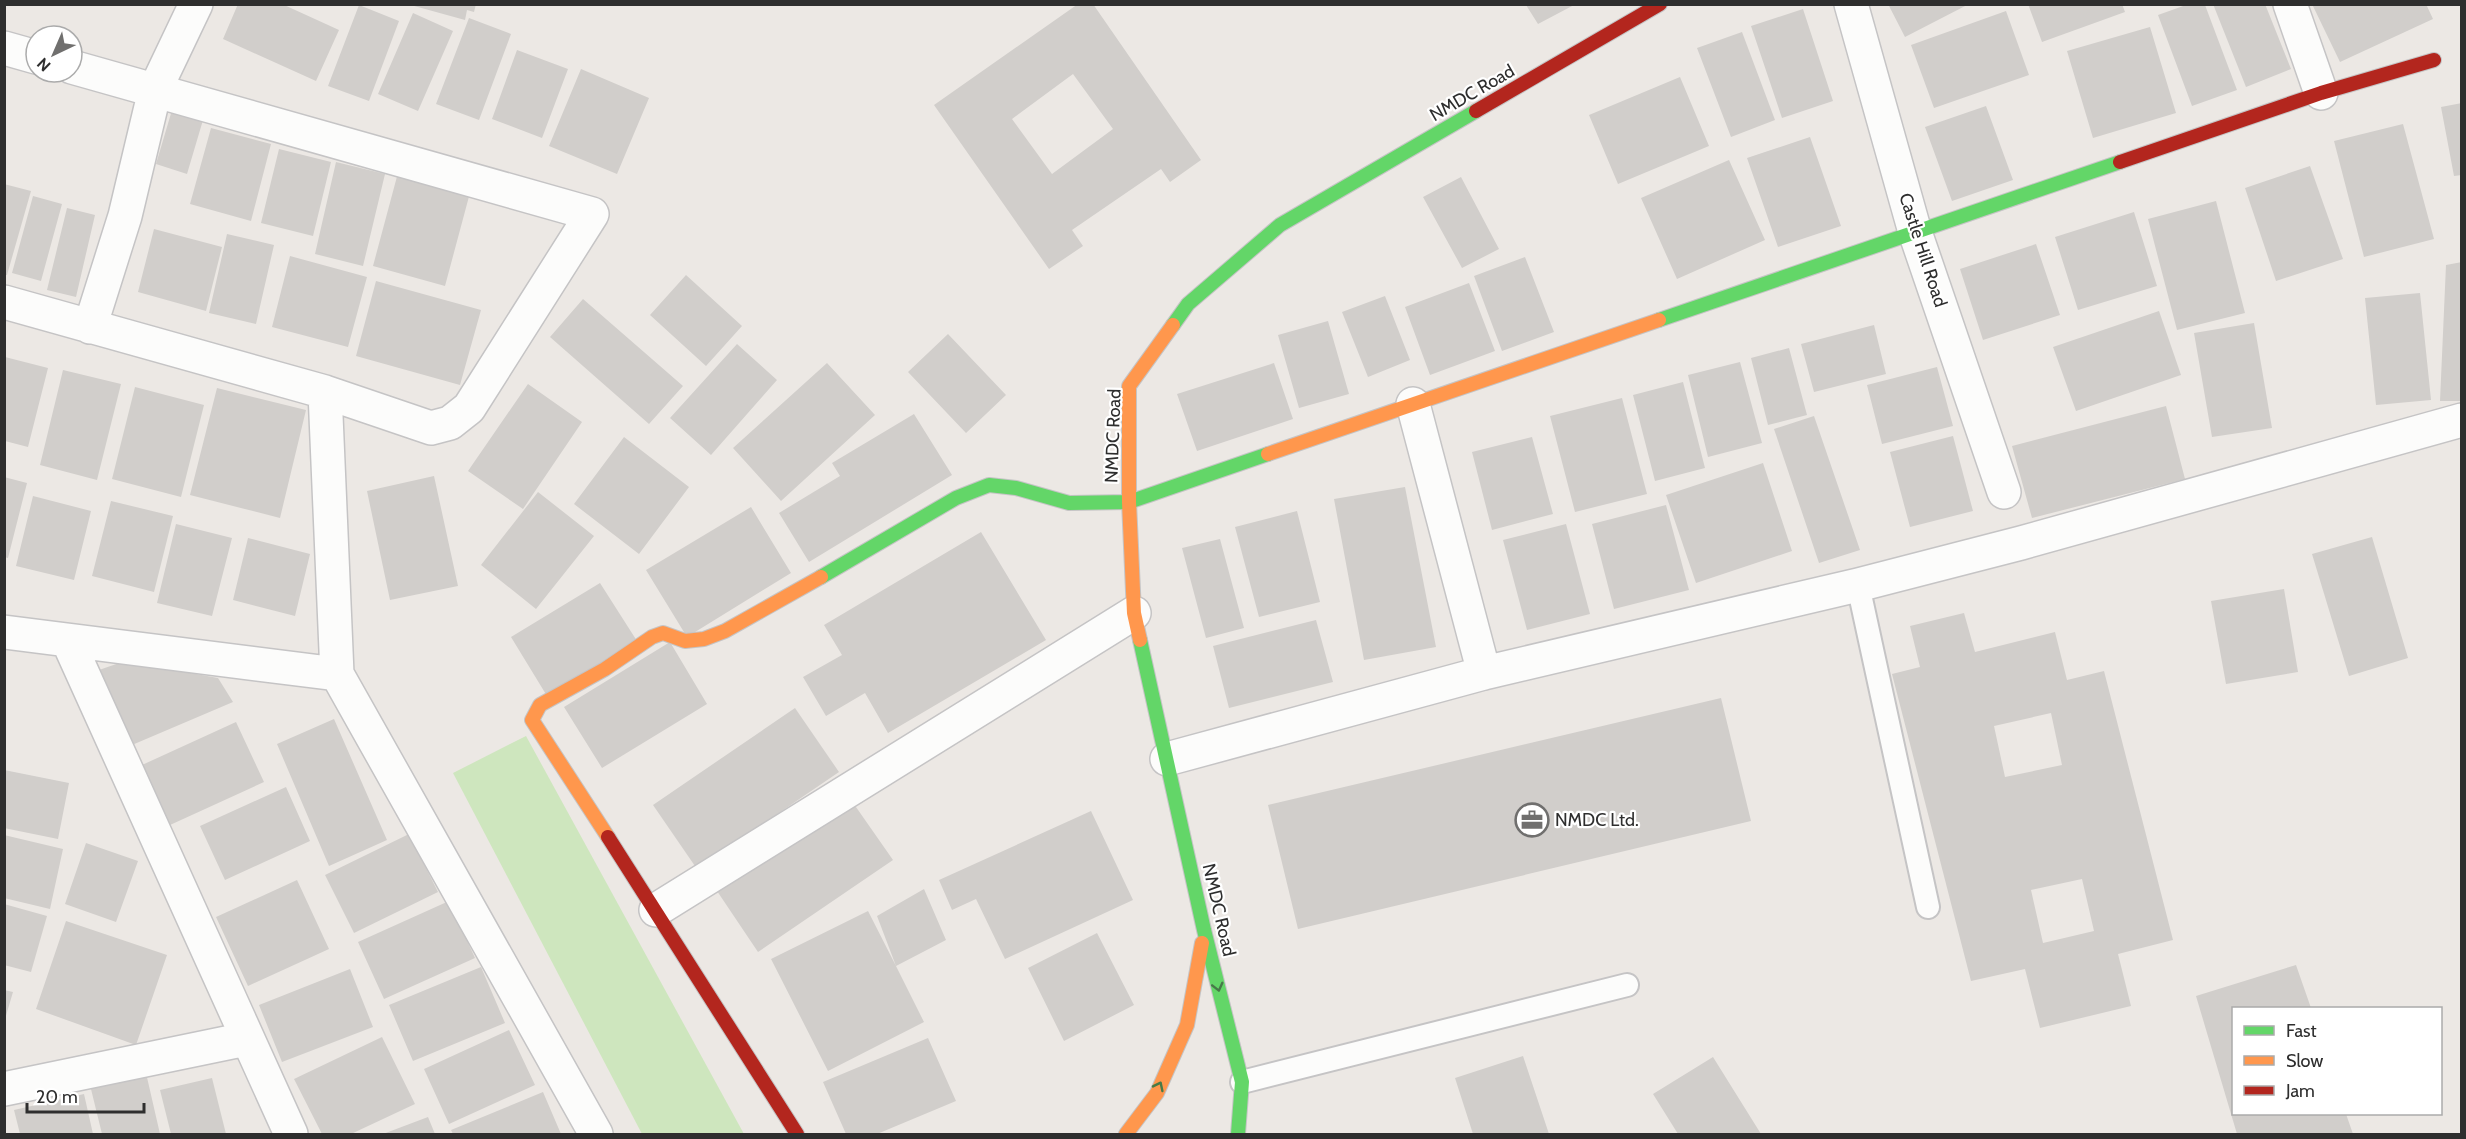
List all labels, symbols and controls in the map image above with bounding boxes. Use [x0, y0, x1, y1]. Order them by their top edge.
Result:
north arrow [24, 24, 84, 84]
text: N [33, 54, 55, 75]
street label: NMDC Road [1426, 60, 1518, 126]
street label: Castle Hill Road [1894, 190, 1952, 310]
street label: NMDC Road [1100, 388, 1126, 484]
office icon: NMDC Ltd. [1514, 802, 1550, 838]
place label: NMDC Ltd. [1555, 809, 1639, 831]
street label: NMDC Road [1198, 862, 1240, 958]
one-way arrow [1211, 981, 1224, 991]
legend [2232, 1007, 2442, 1115]
text: Fast [2286, 1020, 2317, 1042]
text: Slow [2286, 1050, 2323, 1072]
scale bar [27, 1076, 144, 1114]
text: Jam [2285, 1080, 2315, 1102]
one-way arrow [1152, 1082, 1164, 1093]
text: 20 m [36, 1086, 78, 1108]

